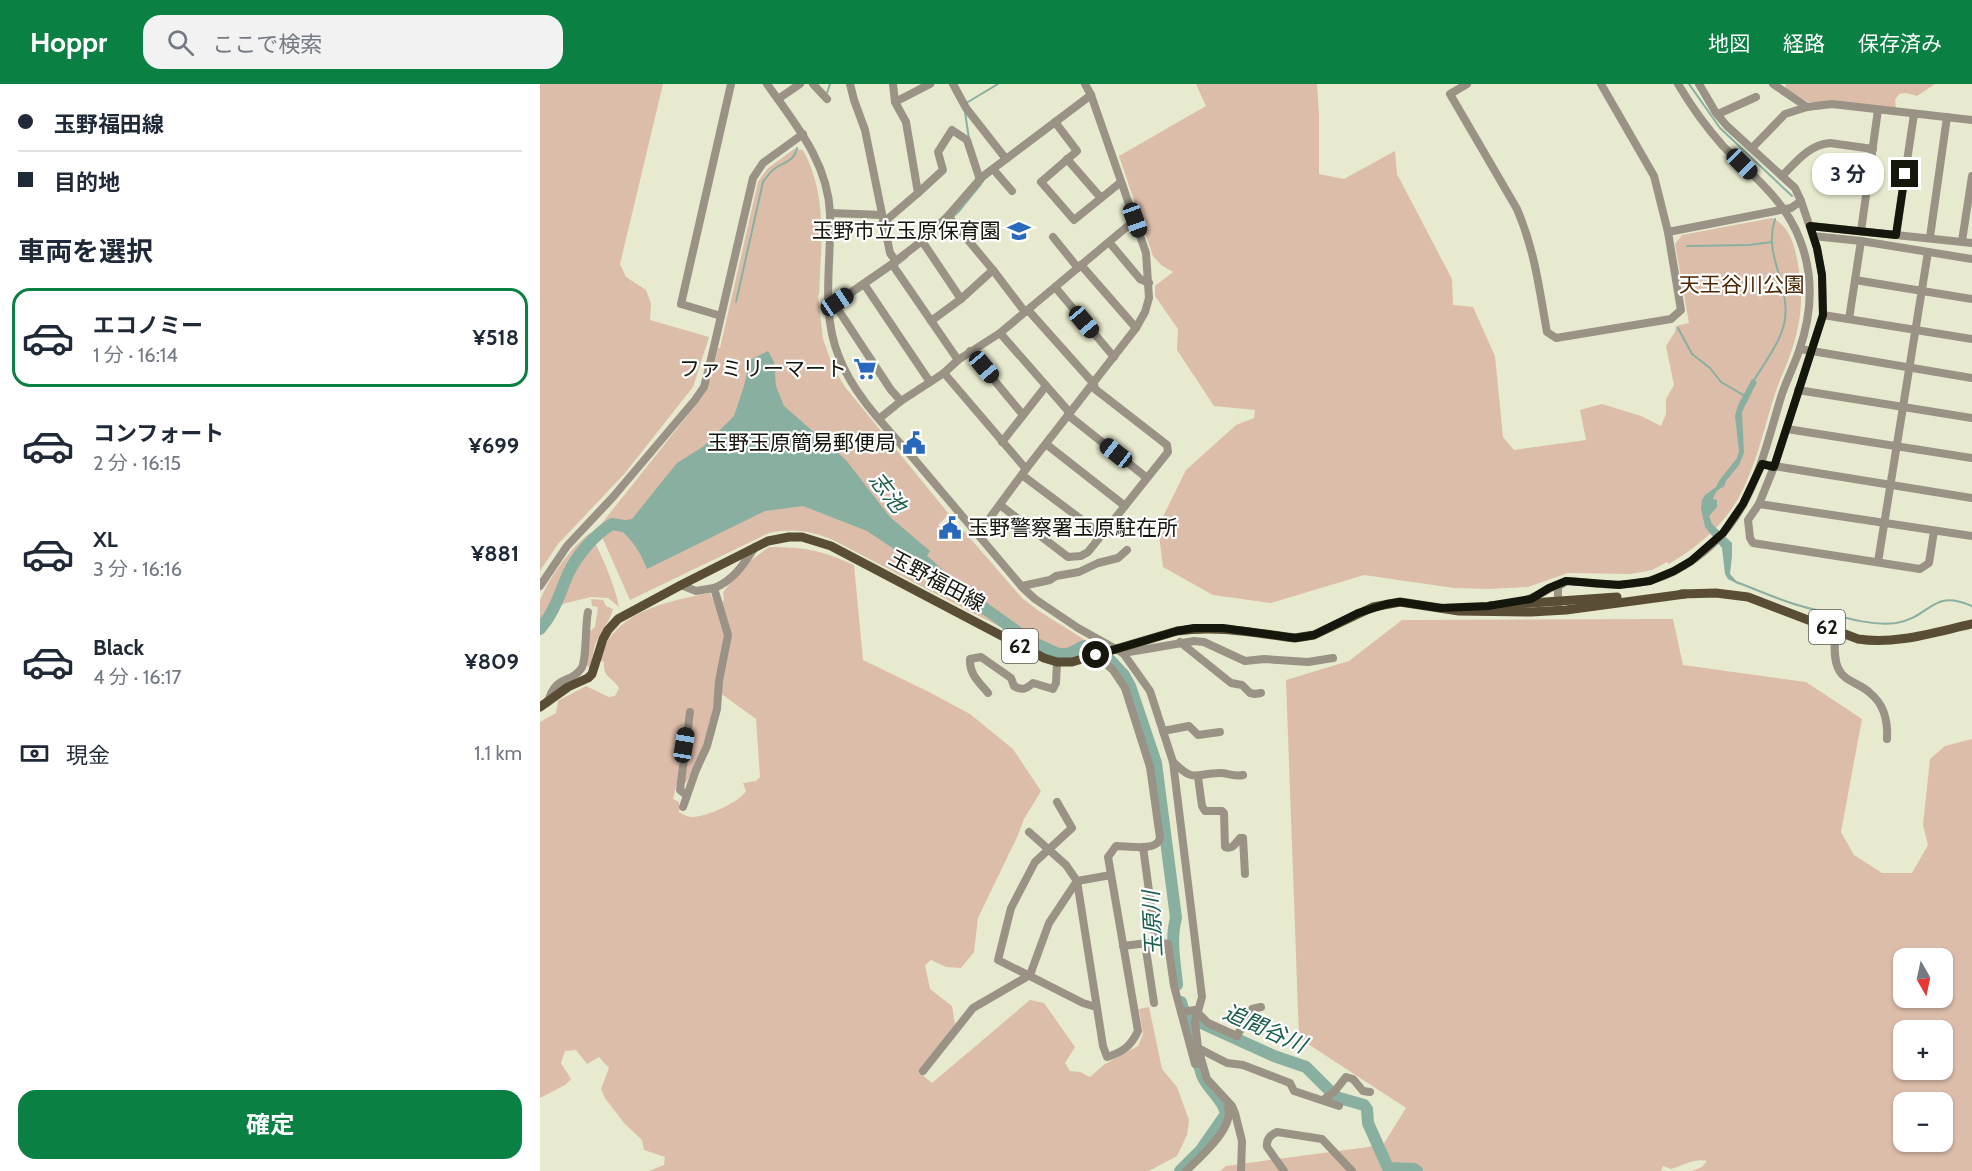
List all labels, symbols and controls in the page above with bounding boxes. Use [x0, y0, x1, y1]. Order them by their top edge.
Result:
search box [143, 15, 563, 69]
text: Hoppr [30, 25, 107, 59]
icon: search [164, 26, 197, 59]
text: ここで検索 [212, 31, 322, 58]
text: 地図 [1708, 31, 1750, 56]
text: 経路 [1783, 31, 1825, 56]
text: 保存済み [1858, 31, 1942, 56]
text: 玉野福田線 [54, 111, 164, 138]
car [1723, 145, 1761, 183]
callout: 3 分 [1812, 153, 1884, 195]
route end [1891, 160, 1918, 187]
text: 3 分 [1830, 162, 1866, 186]
text: 目的地 [54, 169, 120, 196]
car [1120, 200, 1150, 240]
place label: 玉野市立玉原保育園 [812, 218, 1001, 243]
school or university icon: 玉野市立玉原保育園 [1006, 218, 1032, 244]
text: 車両を選択 [18, 235, 153, 268]
park label: 天王谷川公園 [1679, 272, 1805, 297]
car [817, 284, 857, 320]
car [1066, 302, 1102, 342]
icon: car [21, 311, 75, 365]
text: エコノミー [93, 312, 203, 339]
text: ¥518 [472, 324, 519, 351]
text: 1 分 · 16:14 [93, 343, 178, 367]
car [966, 347, 1002, 387]
place label: ファミリーマート [679, 356, 847, 381]
supermarket icon: ファミリーマート [852, 356, 878, 382]
icon: car [21, 419, 75, 473]
text: コンフォート [93, 420, 224, 447]
place label: 玉野玉原簡易郵便局 [707, 430, 896, 455]
public building icon: 玉野玉原簡易郵便局 [901, 430, 927, 456]
text: ¥699 [469, 432, 519, 459]
car [1096, 435, 1136, 471]
text: 2 分 · 16:15 [93, 451, 181, 475]
water label: 志池 [863, 467, 913, 520]
public building icon: 玉野警察署玉原駐在所 [937, 515, 963, 541]
place label: 玉野警察署玉原駐在所 [968, 515, 1178, 540]
text: XL [93, 526, 118, 553]
icon: car [21, 527, 75, 581]
text: ¥881 [471, 540, 519, 567]
street label: 玉野福田線 [885, 545, 989, 616]
text: 3 分 · 16:16 [93, 557, 182, 581]
road number: 62 [1809, 610, 1845, 644]
road number: 62 [1002, 629, 1038, 663]
text: Black [93, 634, 144, 661]
icon: car [21, 635, 75, 689]
route start [1082, 641, 1109, 668]
text: ¥809 [465, 648, 519, 675]
text: 4 分 · 16:17 [93, 665, 181, 689]
car [672, 726, 696, 764]
icon: cash [18, 737, 51, 770]
text: 1.1 km [474, 741, 522, 765]
text: 現金 [66, 742, 110, 769]
water label: 玉原川 [1137, 888, 1168, 958]
north arrow [1893, 948, 1953, 1008]
map controls [1893, 948, 1953, 1152]
water label: 追間谷川 [1219, 998, 1312, 1059]
button: + [1893, 1020, 1953, 1080]
button: 確定 [18, 1090, 522, 1159]
button: − [1893, 1092, 1953, 1152]

